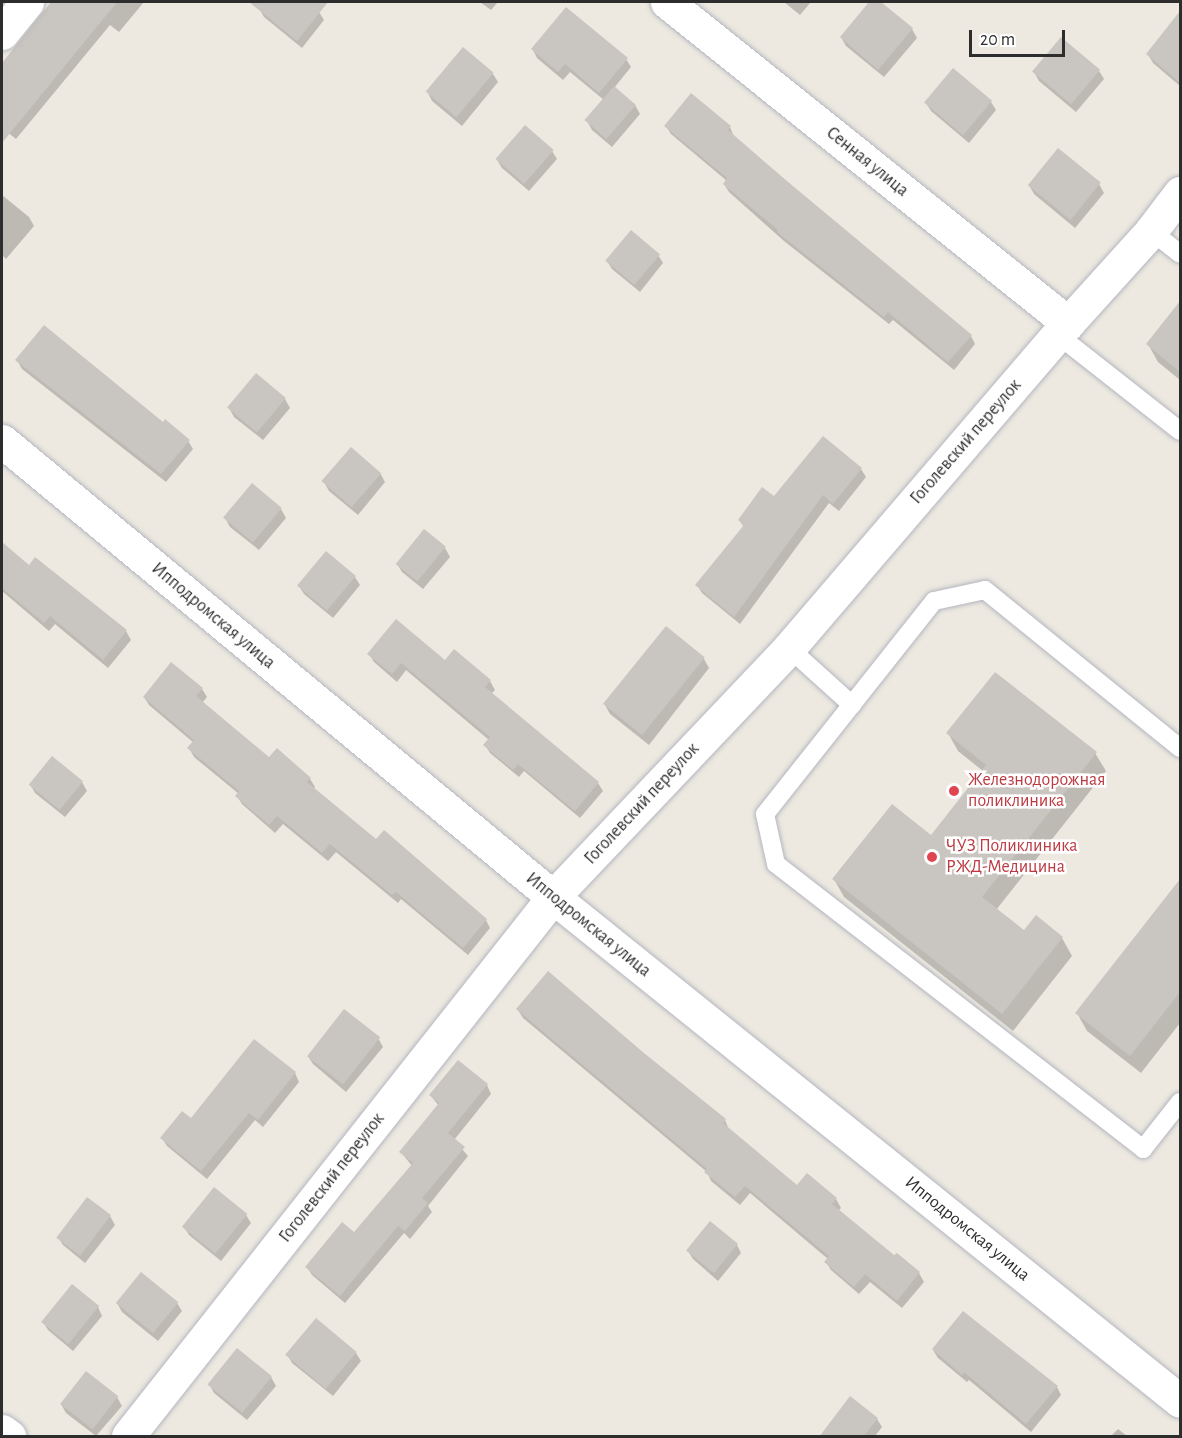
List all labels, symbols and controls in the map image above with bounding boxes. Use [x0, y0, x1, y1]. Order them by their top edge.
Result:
scale bar [972, 18, 1068, 56]
text: 20 m [980, 31, 1015, 49]
street label: Сенная улица [822, 122, 912, 202]
street label: Гоголевский переулок [906, 375, 1026, 509]
street label: Ипподромская улица [147, 558, 279, 674]
street label: Гоголевский переулок [580, 739, 704, 869]
place label: Железнодорожная поликлиника [968, 770, 1106, 812]
marker: Железнодорожная поликлиника [945, 782, 963, 800]
place label: ЧУЗ Поликлиника РЖД-Медицина [946, 836, 1077, 878]
marker: ЧУЗ Поликлиника РЖД-Медицина [923, 848, 941, 866]
street label: Ипподромская улица [521, 868, 655, 982]
street label: Гоголевский переулок [275, 1109, 389, 1247]
street label: Ипподромская улица [900, 1172, 1034, 1286]

